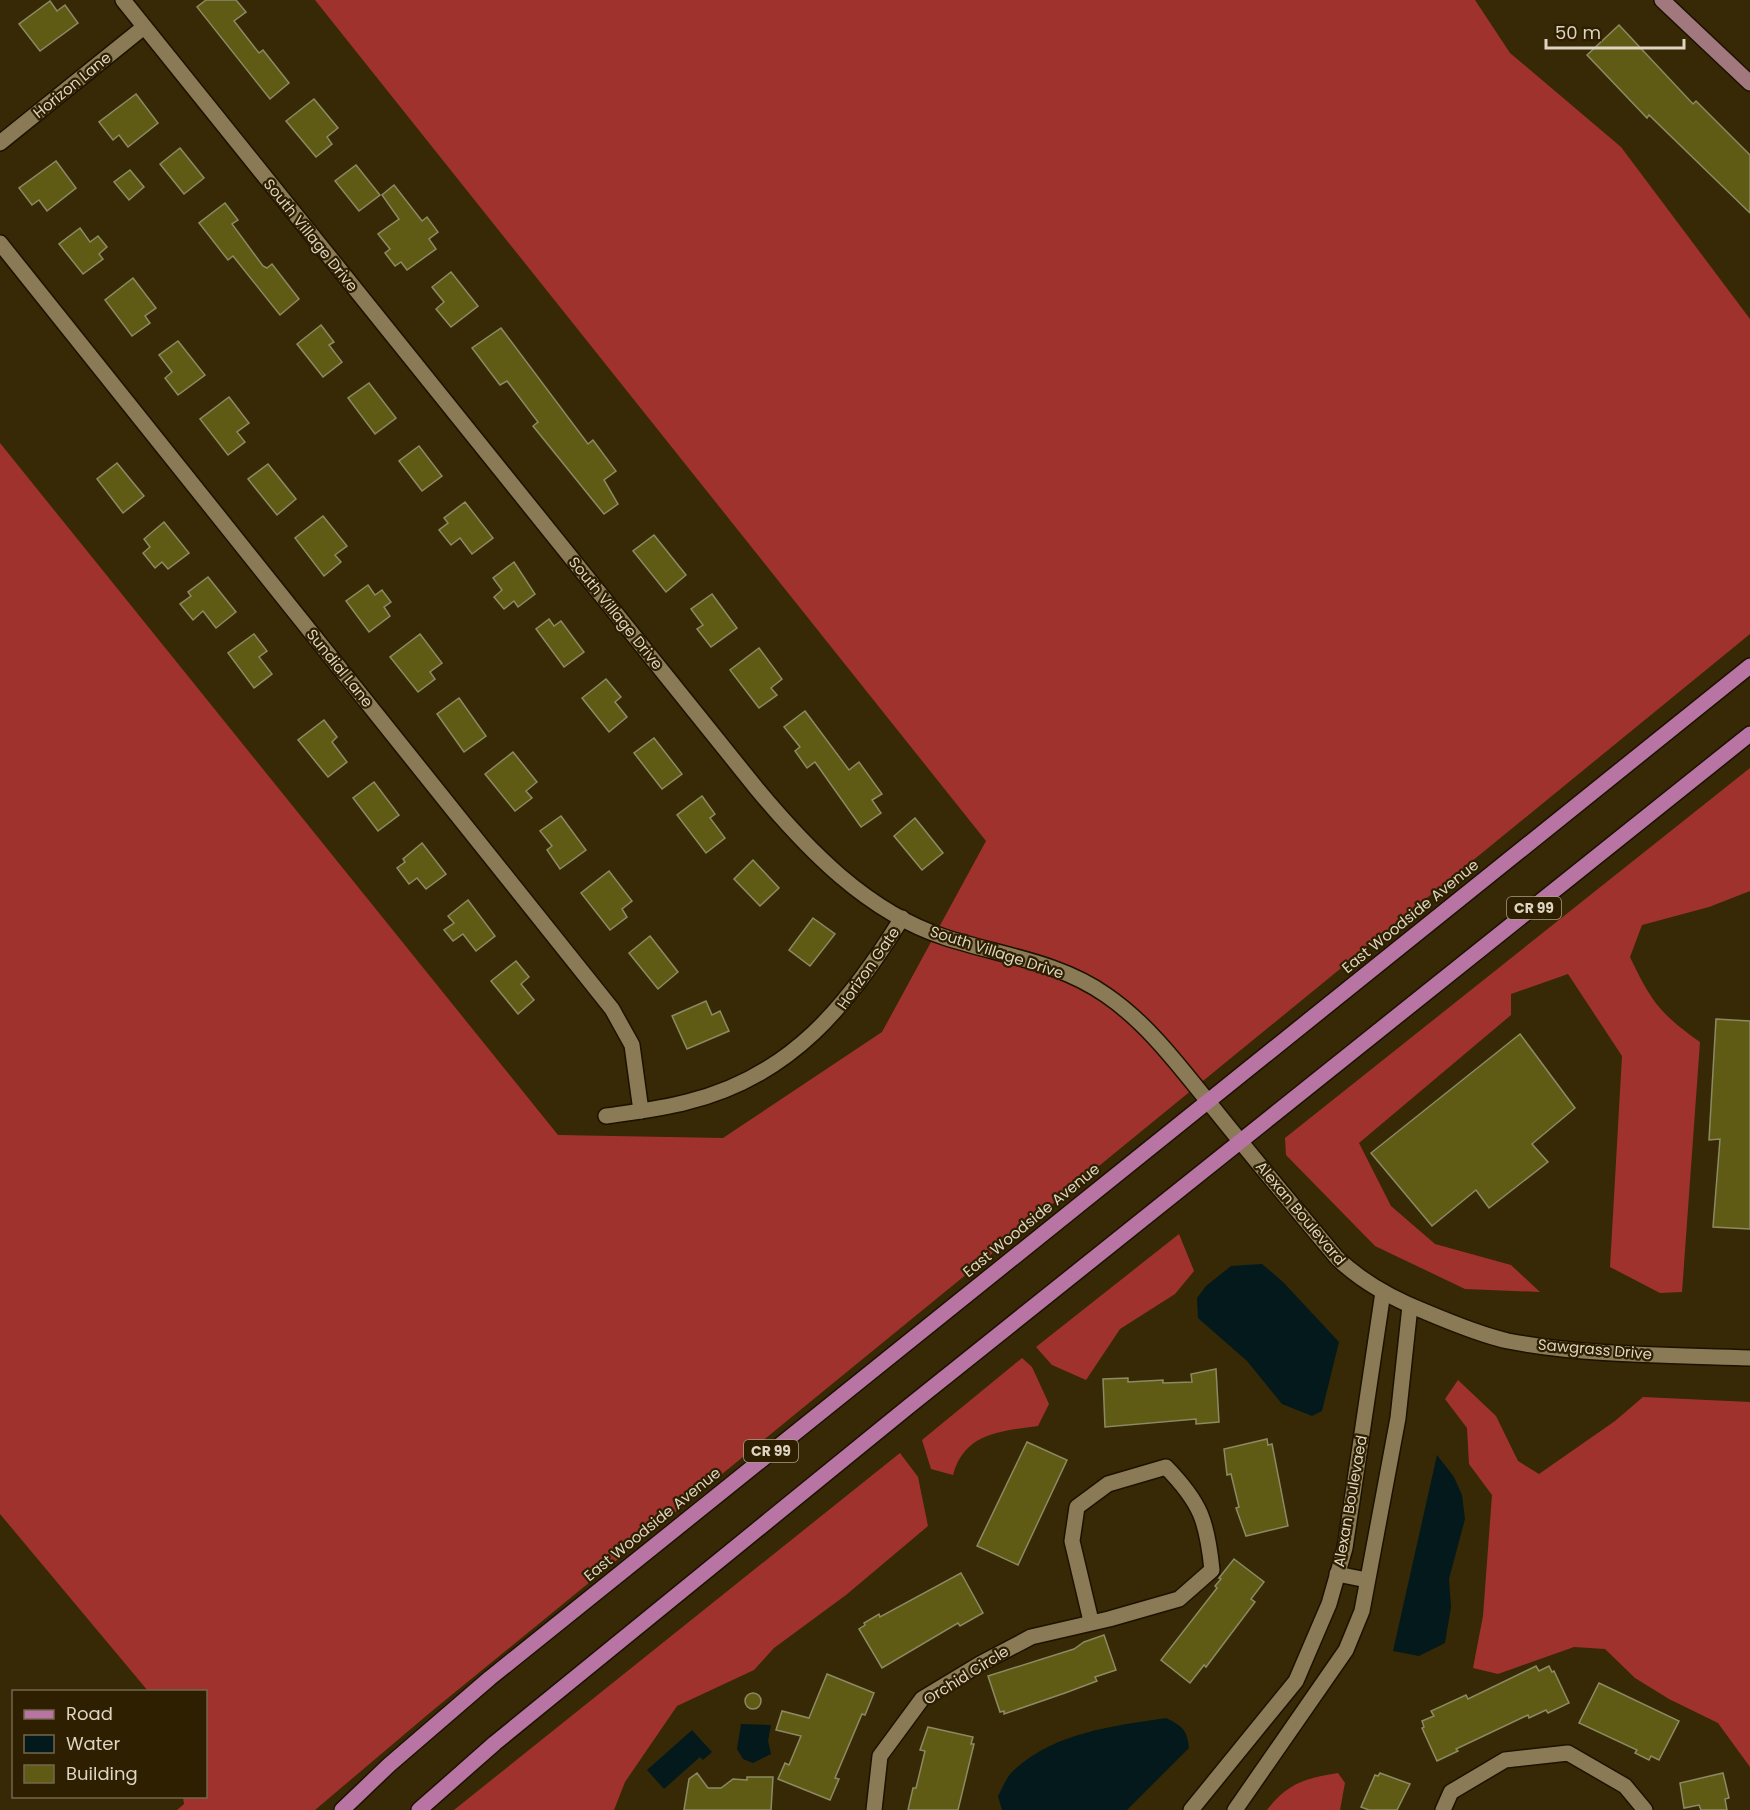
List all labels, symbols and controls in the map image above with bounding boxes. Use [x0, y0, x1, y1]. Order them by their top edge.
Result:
scale bar [1546, 12, 1684, 50]
text: 50 m [1555, 20, 1601, 45]
street label: Horizon Lane [29, 47, 115, 123]
street label: South Village Drive [259, 174, 363, 296]
street label: South Village Drive [564, 552, 668, 674]
street label: Sundial Lane [302, 624, 378, 712]
street label: East Woodside Avenue [1337, 854, 1483, 978]
road number: CR 99 [1507, 897, 1561, 919]
street label: South Village Drive [927, 920, 1067, 984]
street label: Horizon Gate [832, 923, 904, 1013]
street label: Alexan Boulevard [1251, 1157, 1351, 1269]
street label: East Woodside Avenue [958, 1158, 1104, 1282]
street label: Sawgrass Drive [1537, 1334, 1653, 1364]
street label: Alexan Boulevaed [1328, 1433, 1372, 1569]
road number: CR 99 [744, 1440, 798, 1462]
street label: East Woodside Avenue [579, 1462, 725, 1586]
street label: Orchid Circle [919, 1640, 1013, 1710]
legend [12, 1690, 207, 1798]
text: Road [66, 1701, 113, 1726]
text: Water [66, 1731, 120, 1756]
text: Building [66, 1761, 138, 1786]

